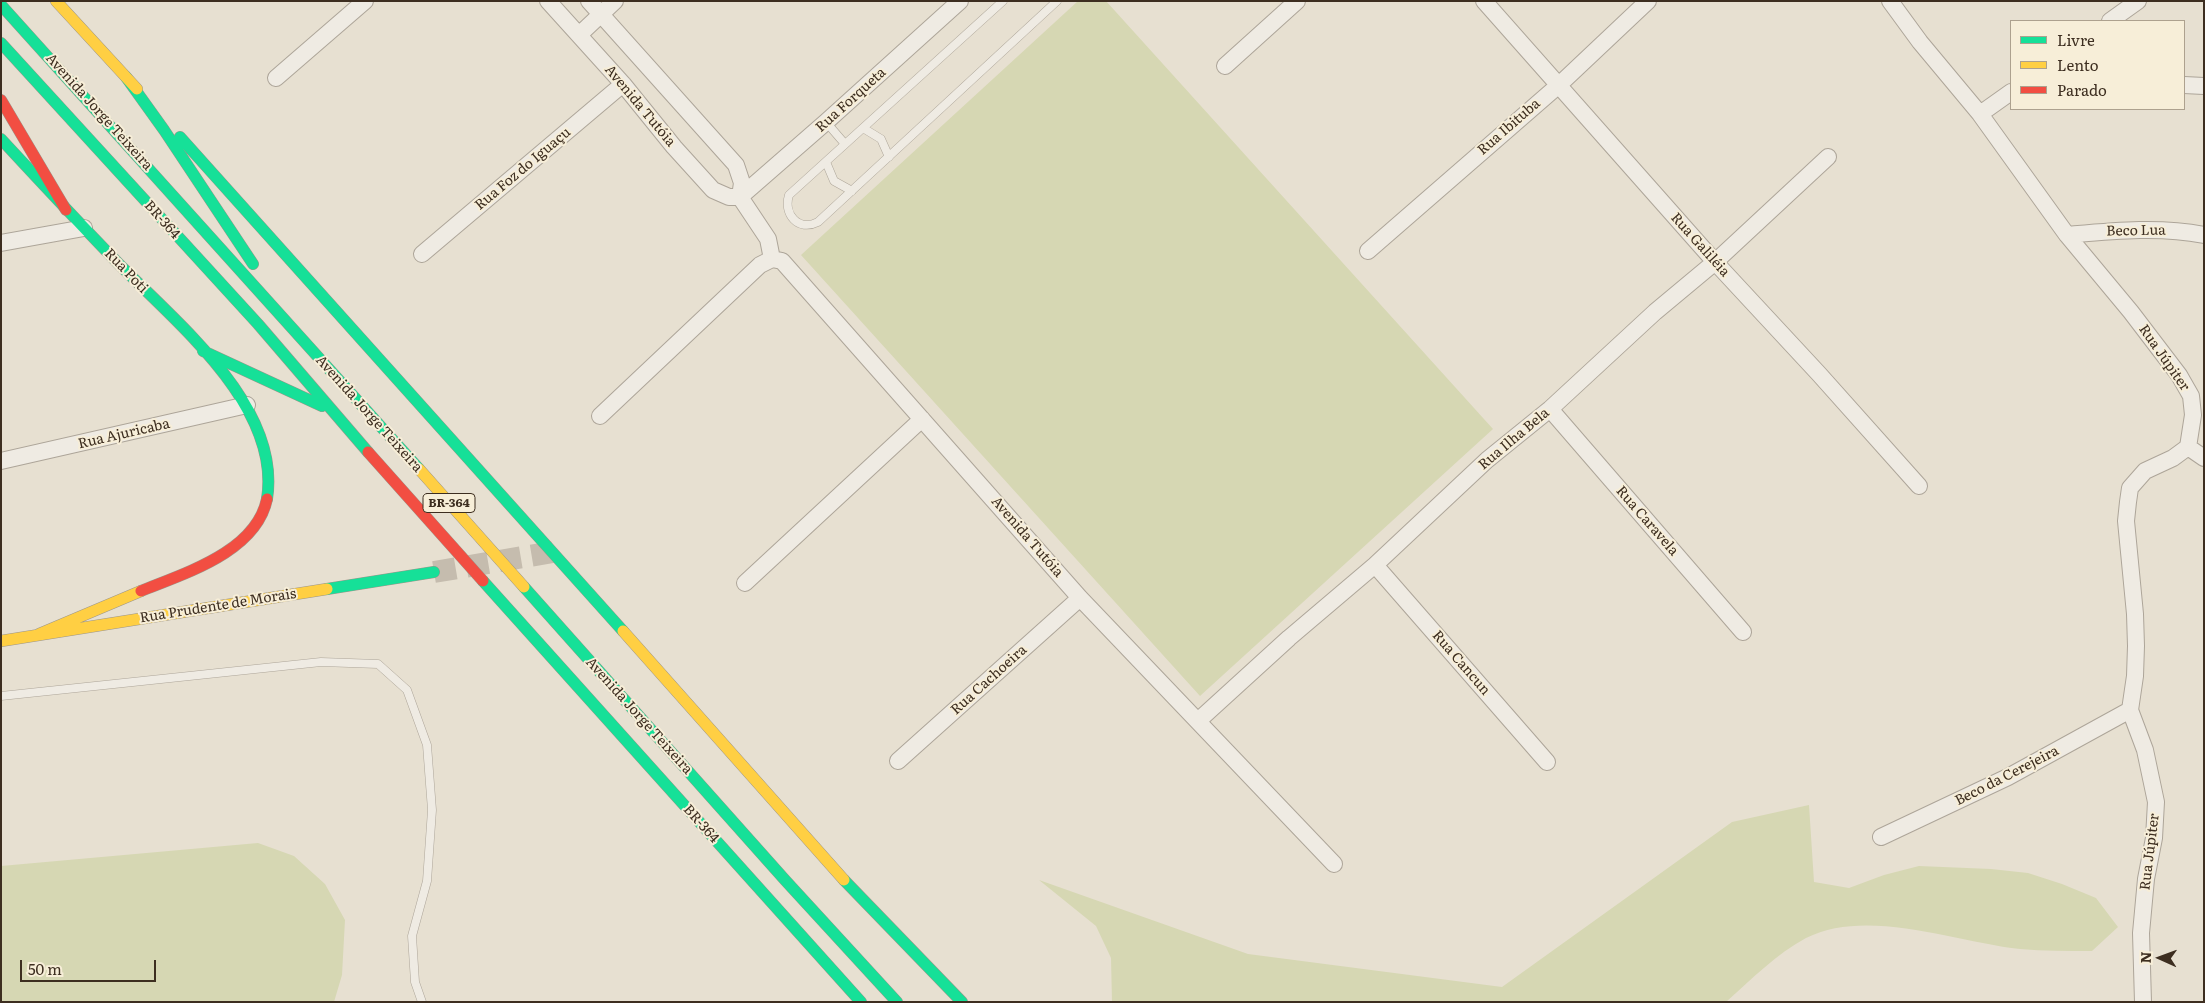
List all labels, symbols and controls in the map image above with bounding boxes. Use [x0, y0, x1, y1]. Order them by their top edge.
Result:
legend [2010, 20, 2185, 110]
text: Livre [2057, 28, 2095, 51]
street label: Avenida Jorge Teixeira [42, 50, 156, 174]
text: Lento [2057, 53, 2098, 76]
street label: Avenida Tutóia [601, 62, 679, 150]
street label: Rua Forqueta [812, 64, 890, 136]
text: Parado [2057, 78, 2107, 101]
street label: Rua Ibituba [1474, 95, 1544, 159]
street label: Rua Foz do Iguaçu [472, 124, 574, 214]
street label: BR-364 [140, 197, 184, 243]
street label: Rua Galiléia [1667, 210, 1733, 280]
street label: Beco Lua [2106, 222, 2166, 240]
street label: Rua Poti [101, 245, 151, 297]
street label: Rua Júpiter [2135, 322, 2193, 394]
street label: Avenida Jorge Teixeira [312, 352, 426, 476]
street label: Rua Ilha Bela [1475, 405, 1553, 473]
street label: Rua Ajuricaba [77, 415, 171, 453]
street label: Rua Caravela [1612, 483, 1682, 559]
road number: BR-364 [423, 493, 475, 512]
street label: Avenida Tutóia [987, 493, 1067, 581]
street label: Rua Prudente de Morais [139, 585, 297, 627]
street label: Rua Cancun [1428, 627, 1494, 699]
street label: Rua Cachoeira [948, 642, 1030, 718]
street label: Avenida Jorge Teixeira [582, 654, 696, 778]
street label: Beco da Cerejeira [1952, 743, 2062, 809]
street label: BR-364 [679, 801, 723, 847]
street label: Rua Júpiter [2137, 813, 2163, 891]
north arrow [2135, 933, 2185, 983]
scale bar [22, 950, 159, 982]
text: N [2135, 951, 2155, 964]
text: 50 m [28, 957, 62, 980]

